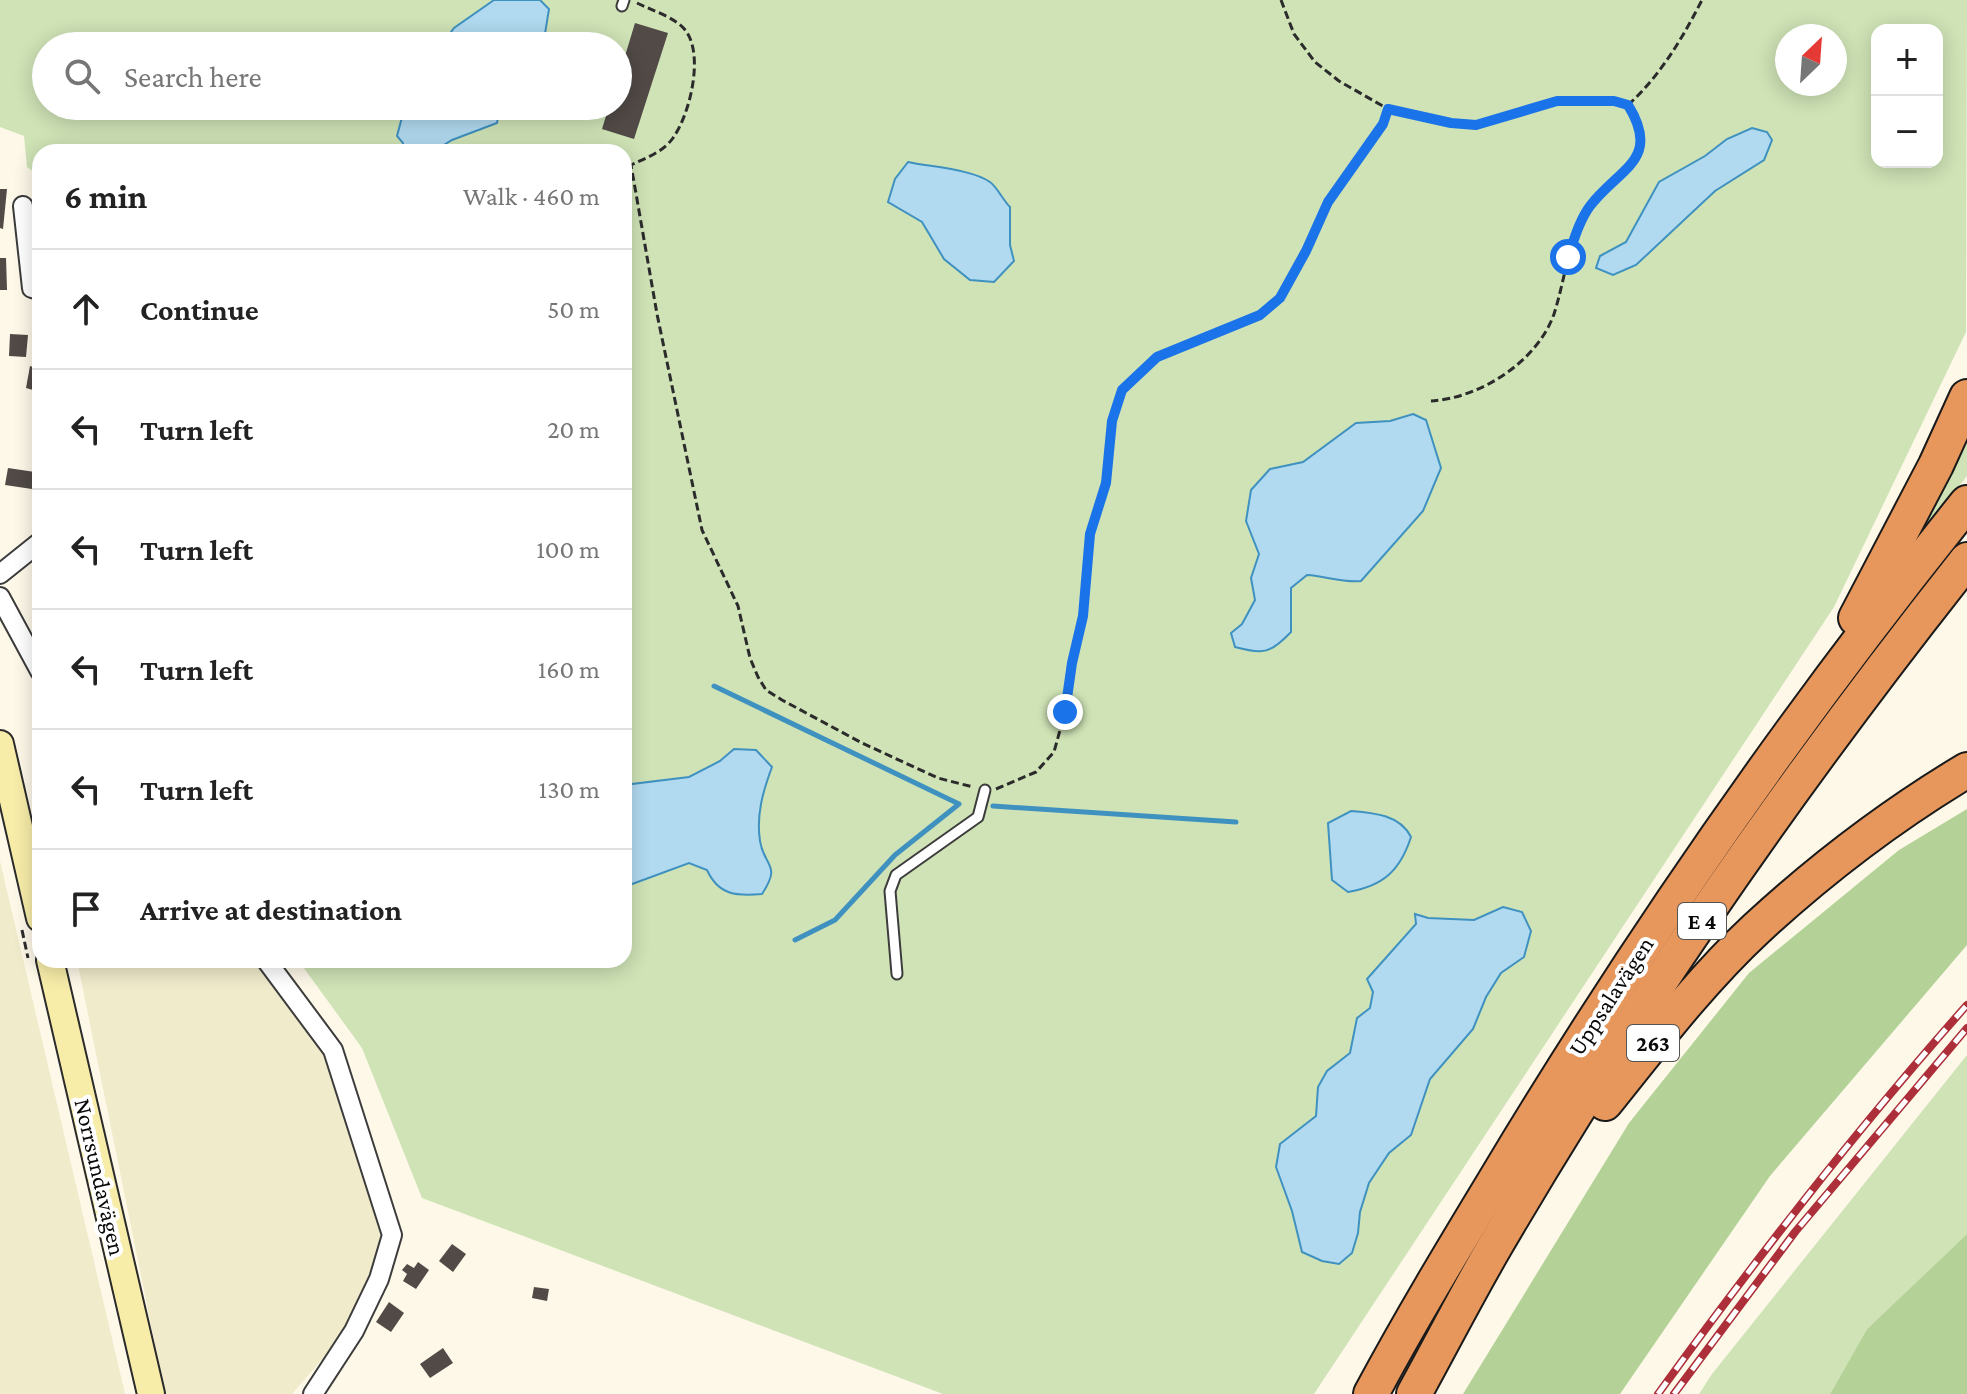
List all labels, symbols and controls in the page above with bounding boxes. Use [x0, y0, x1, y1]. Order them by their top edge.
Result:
north arrow [1775, 24, 1847, 96]
map controls [1871, 24, 1943, 168]
button: + [1871, 24, 1943, 96]
search box [32, 32, 632, 120]
icon: search [60, 54, 104, 98]
text: Search here [124, 60, 262, 93]
button: − [1871, 96, 1943, 168]
text: 6 min [64, 178, 147, 215]
text: Walk · 460 m [463, 182, 600, 211]
route start [1550, 239, 1586, 275]
icon: ahead [64, 287, 108, 331]
text: Continue [140, 293, 259, 326]
text: 50 m [547, 295, 600, 324]
icon: left [64, 407, 108, 451]
text: Turn left [140, 413, 253, 446]
text: 20 m [547, 415, 600, 444]
icon: left [64, 527, 108, 571]
text: Turn left [140, 533, 253, 566]
text: 100 m [536, 535, 600, 564]
icon: left [64, 647, 108, 691]
text: Turn left [140, 653, 253, 686]
text: 160 m [538, 655, 600, 684]
route end [1047, 694, 1083, 730]
icon: left [64, 767, 108, 811]
text: Turn left [140, 773, 253, 806]
text: 130 m [539, 775, 600, 804]
icon: arrive [64, 887, 108, 931]
text: Arrive at destination [140, 893, 402, 926]
road number: E 4 [1678, 903, 1726, 939]
street label: Uppsalavägen [1562, 931, 1659, 1060]
road number: 263 [1627, 1025, 1679, 1061]
street label: Norrsundavägen [69, 1096, 132, 1258]

